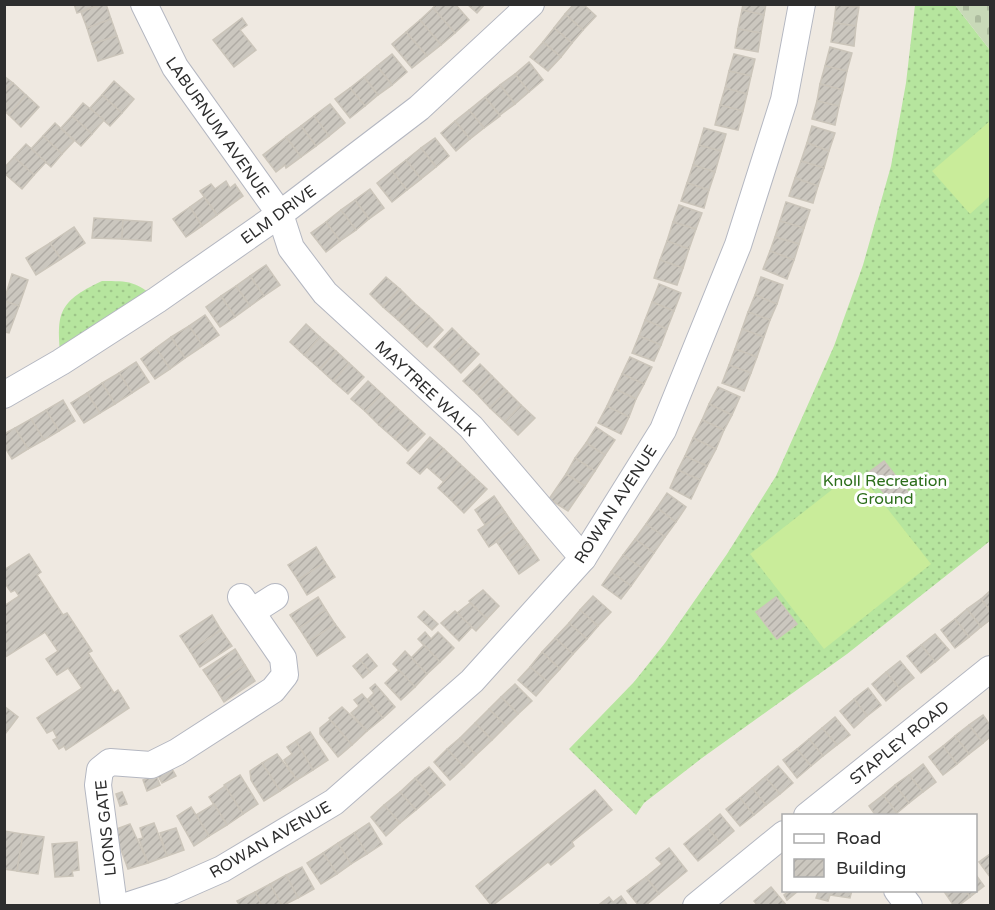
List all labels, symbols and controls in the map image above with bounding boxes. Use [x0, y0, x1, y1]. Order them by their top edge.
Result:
street label: LABURNUM AVENUE [161, 53, 273, 202]
street label: ELM DRIVE [237, 181, 320, 249]
street label: MAYTREE WALK [371, 337, 480, 441]
street label: ROWAN AVENUE [570, 442, 662, 568]
park label: Knoll Recreation Ground [823, 471, 947, 509]
street label: STAPLEY ROAD [846, 696, 954, 789]
street label: LIONS GATE [91, 779, 121, 877]
street label: ROWAN AVENUE [206, 797, 335, 883]
legend [782, 814, 977, 892]
text: Road [836, 827, 881, 849]
text: Building [836, 857, 906, 879]

